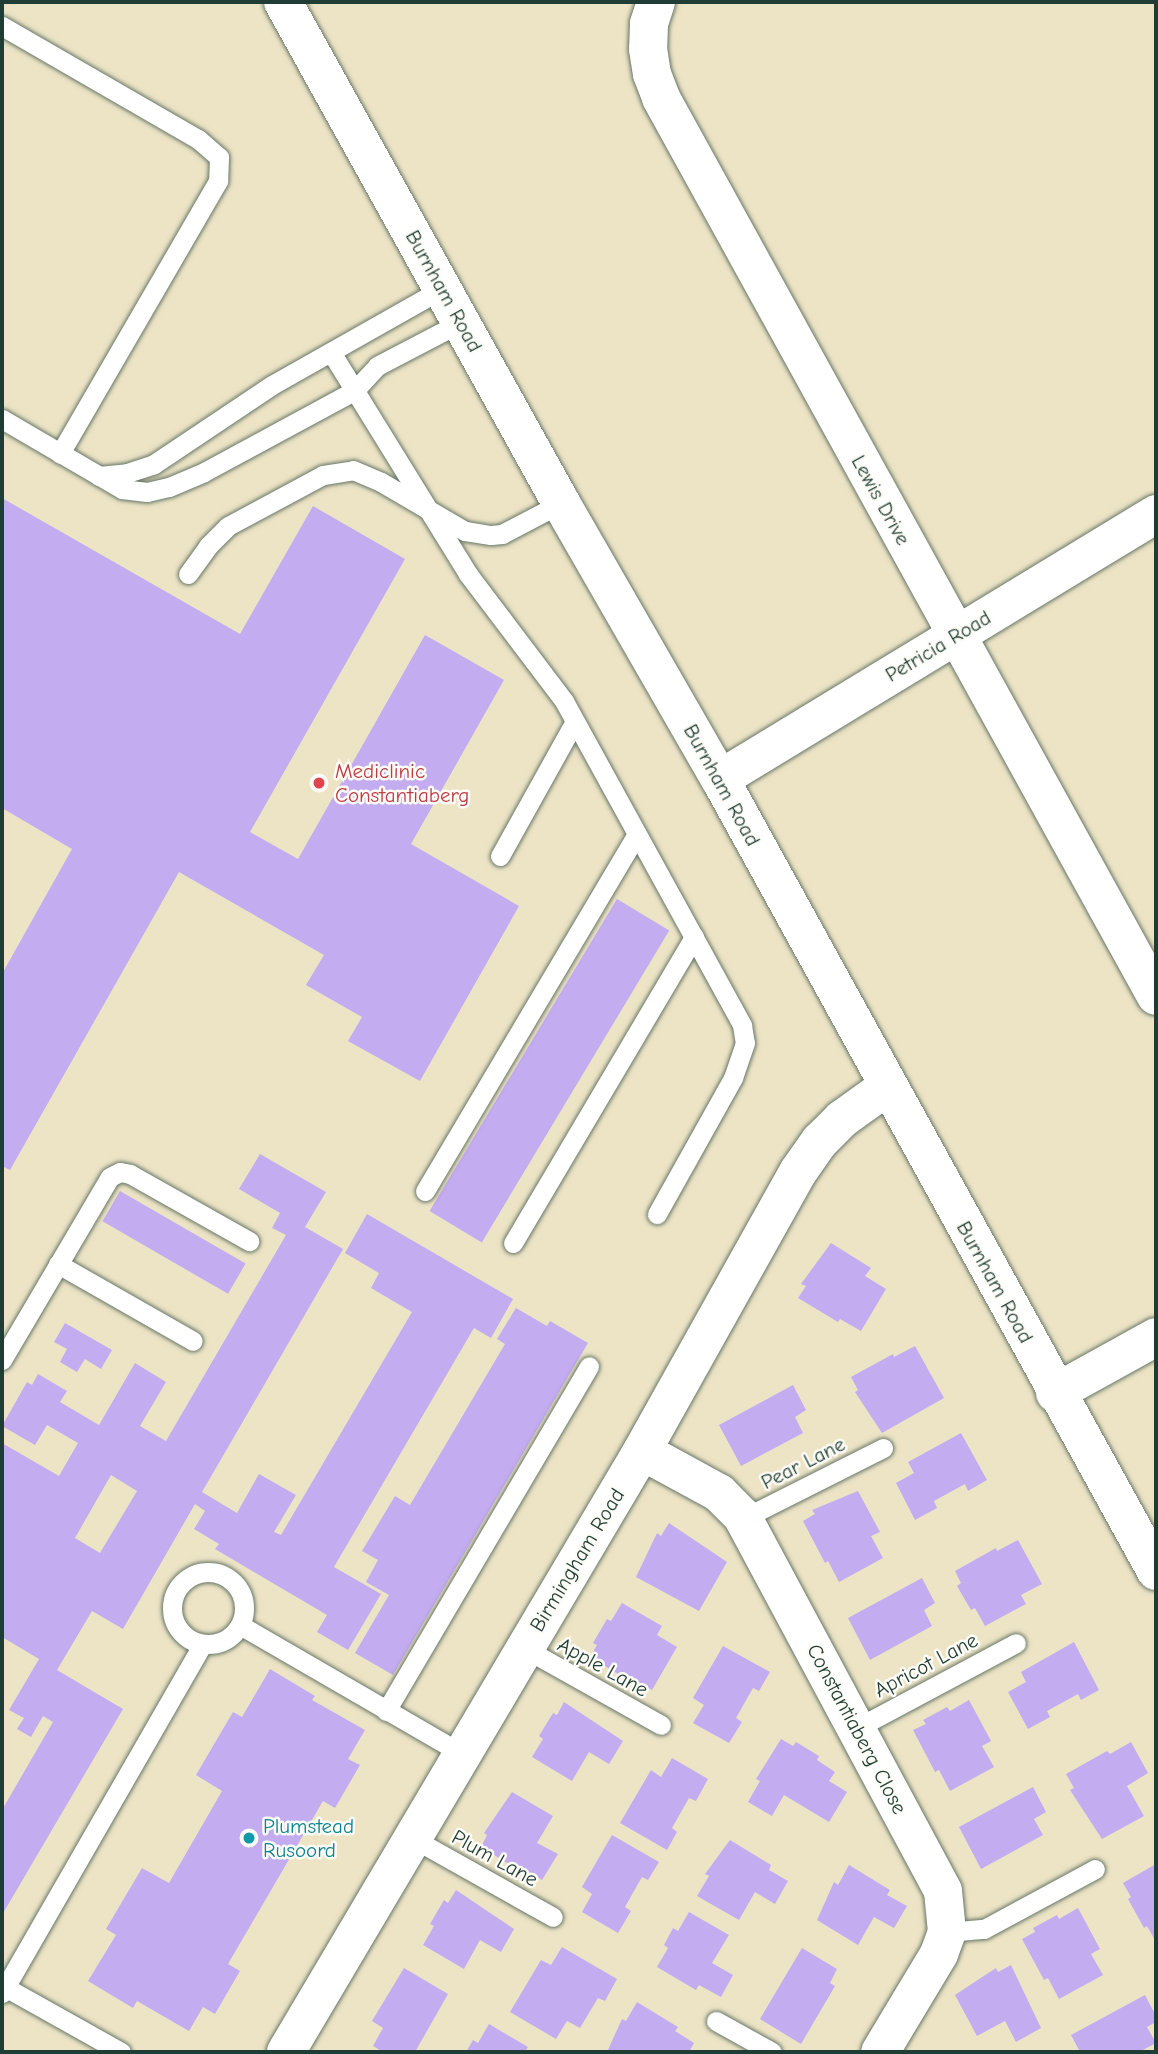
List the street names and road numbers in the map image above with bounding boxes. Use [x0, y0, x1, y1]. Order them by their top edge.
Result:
street label: Burnham Road [400, 226, 488, 356]
street label: Lewis Drive [846, 451, 916, 549]
street label: Petricia Road [881, 605, 995, 687]
street label: Burnham Road [678, 720, 766, 850]
street label: Burnham Road [951, 1217, 1039, 1347]
street label: Pear Lane [757, 1431, 849, 1495]
street label: Birmingham Road [524, 1484, 630, 1636]
street label: Apricot Lane [870, 1627, 982, 1703]
street label: Apple Lane [553, 1632, 653, 1702]
street label: Constantiaberg Close [801, 1640, 913, 1818]
street label: Plum Lane [448, 1824, 542, 1892]

